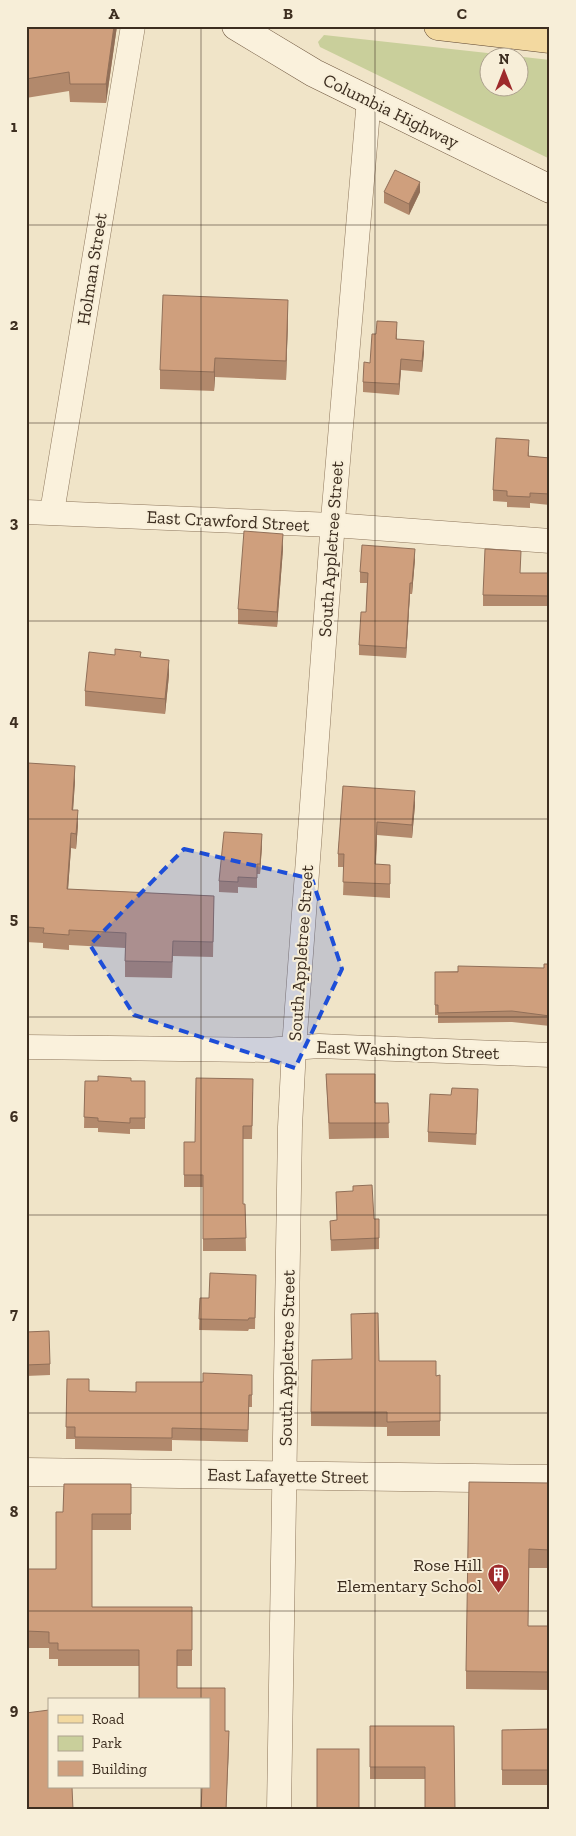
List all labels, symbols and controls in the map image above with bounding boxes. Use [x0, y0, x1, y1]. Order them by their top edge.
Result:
text: A [109, 4, 120, 23]
text: B [283, 4, 293, 23]
text: C [457, 4, 467, 23]
north arrow [478, 48, 528, 98]
text: N [499, 51, 510, 68]
street label: Columbia Highway [320, 69, 463, 154]
text: 1 [11, 117, 18, 136]
street label: Holman Street [72, 211, 112, 327]
text: 2 [10, 315, 19, 334]
street label: South Appletree Street [314, 460, 348, 638]
street label: East Crawford Street [146, 506, 310, 536]
text: 3 [10, 513, 19, 532]
text: 4 [9, 711, 19, 730]
street label: South Appletree Street [284, 864, 318, 1042]
text: 5 [10, 909, 18, 928]
street label: East Washington Street [316, 1036, 500, 1064]
text: 6 [10, 1107, 19, 1126]
street label: South Appletree Street [274, 1269, 300, 1446]
text: 7 [10, 1304, 18, 1323]
street label: East Lafayette Street [207, 1464, 369, 1488]
text: 8 [10, 1502, 19, 1521]
place label: Rose Hill Elementary School [337, 1554, 482, 1597]
building icon: Rose Hill Elementary School [486, 1563, 510, 1594]
legend [48, 1698, 210, 1788]
text: 9 [10, 1700, 19, 1719]
text: Road [92, 1710, 125, 1728]
text: Park [92, 1734, 122, 1752]
text: Building [92, 1760, 147, 1778]

